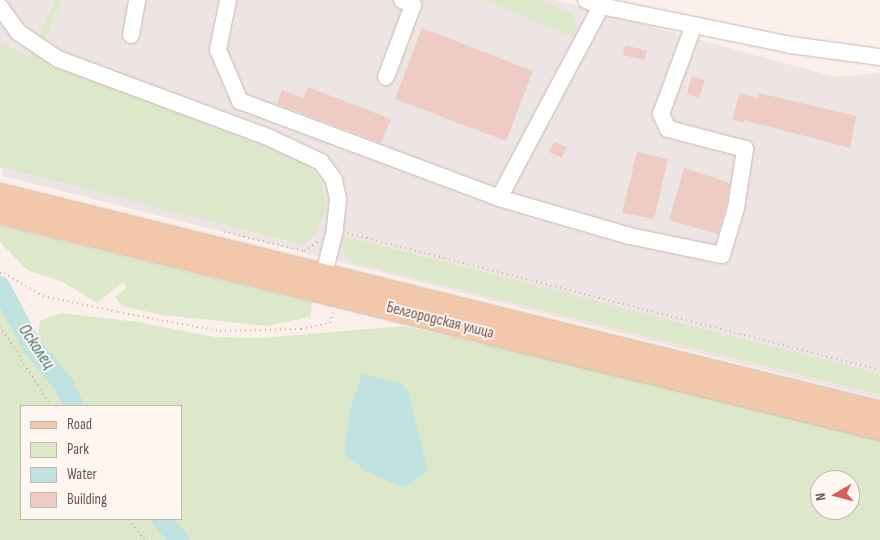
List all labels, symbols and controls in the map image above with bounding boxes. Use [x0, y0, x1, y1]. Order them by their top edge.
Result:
street label: Белгородская улица [384, 298, 496, 344]
water label: Осколец [13, 320, 59, 374]
legend [20, 405, 182, 520]
text: Road [67, 415, 92, 434]
text: Park [67, 440, 89, 459]
text: Water [67, 465, 97, 484]
north arrow [810, 470, 860, 520]
text: Building [67, 490, 107, 509]
text: N [812, 492, 830, 502]

